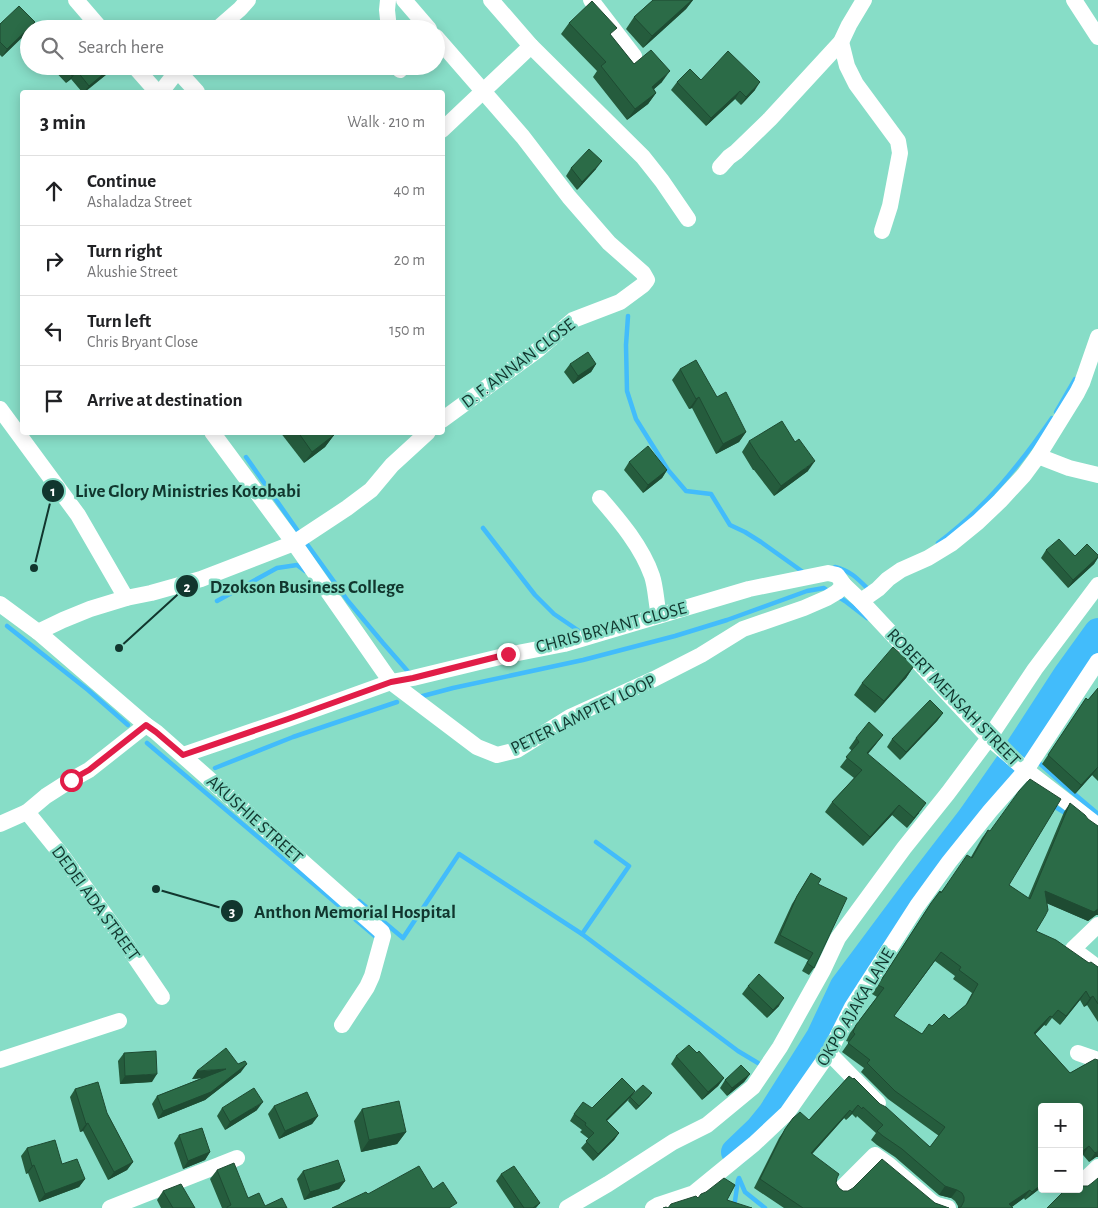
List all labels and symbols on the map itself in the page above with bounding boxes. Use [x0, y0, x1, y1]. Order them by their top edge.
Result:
street label: D. F. ANNAN CLOSE [459, 315, 579, 412]
callout: Live Glory Ministries Kotobabi [40, 474, 311, 508]
text: Live Glory Ministries Kotobabi [75, 482, 301, 501]
text: 1 [50, 484, 56, 499]
callout: Dzokson Business College [175, 569, 414, 603]
text: Dzokson Business College [210, 578, 404, 597]
text: 2 [183, 580, 191, 595]
street label: CHRIS BRYANT CLOSE [534, 599, 689, 657]
street label: ROBERT MENSAH STREET [883, 626, 1024, 770]
route end [497, 643, 520, 666]
street label: PETER LAMPTEY LOOP [508, 672, 659, 758]
route start [60, 769, 83, 792]
street label: AKUSHIE STREET [203, 772, 306, 867]
street label: DEDEI ADA STREET [48, 843, 143, 964]
callout: Anthon Memorial Hospital [219, 894, 466, 928]
text: Anthon Memorial Hospital [254, 903, 456, 922]
text: 3 [229, 905, 235, 920]
street label: OKPO AJAKA LANE [814, 945, 898, 1069]

